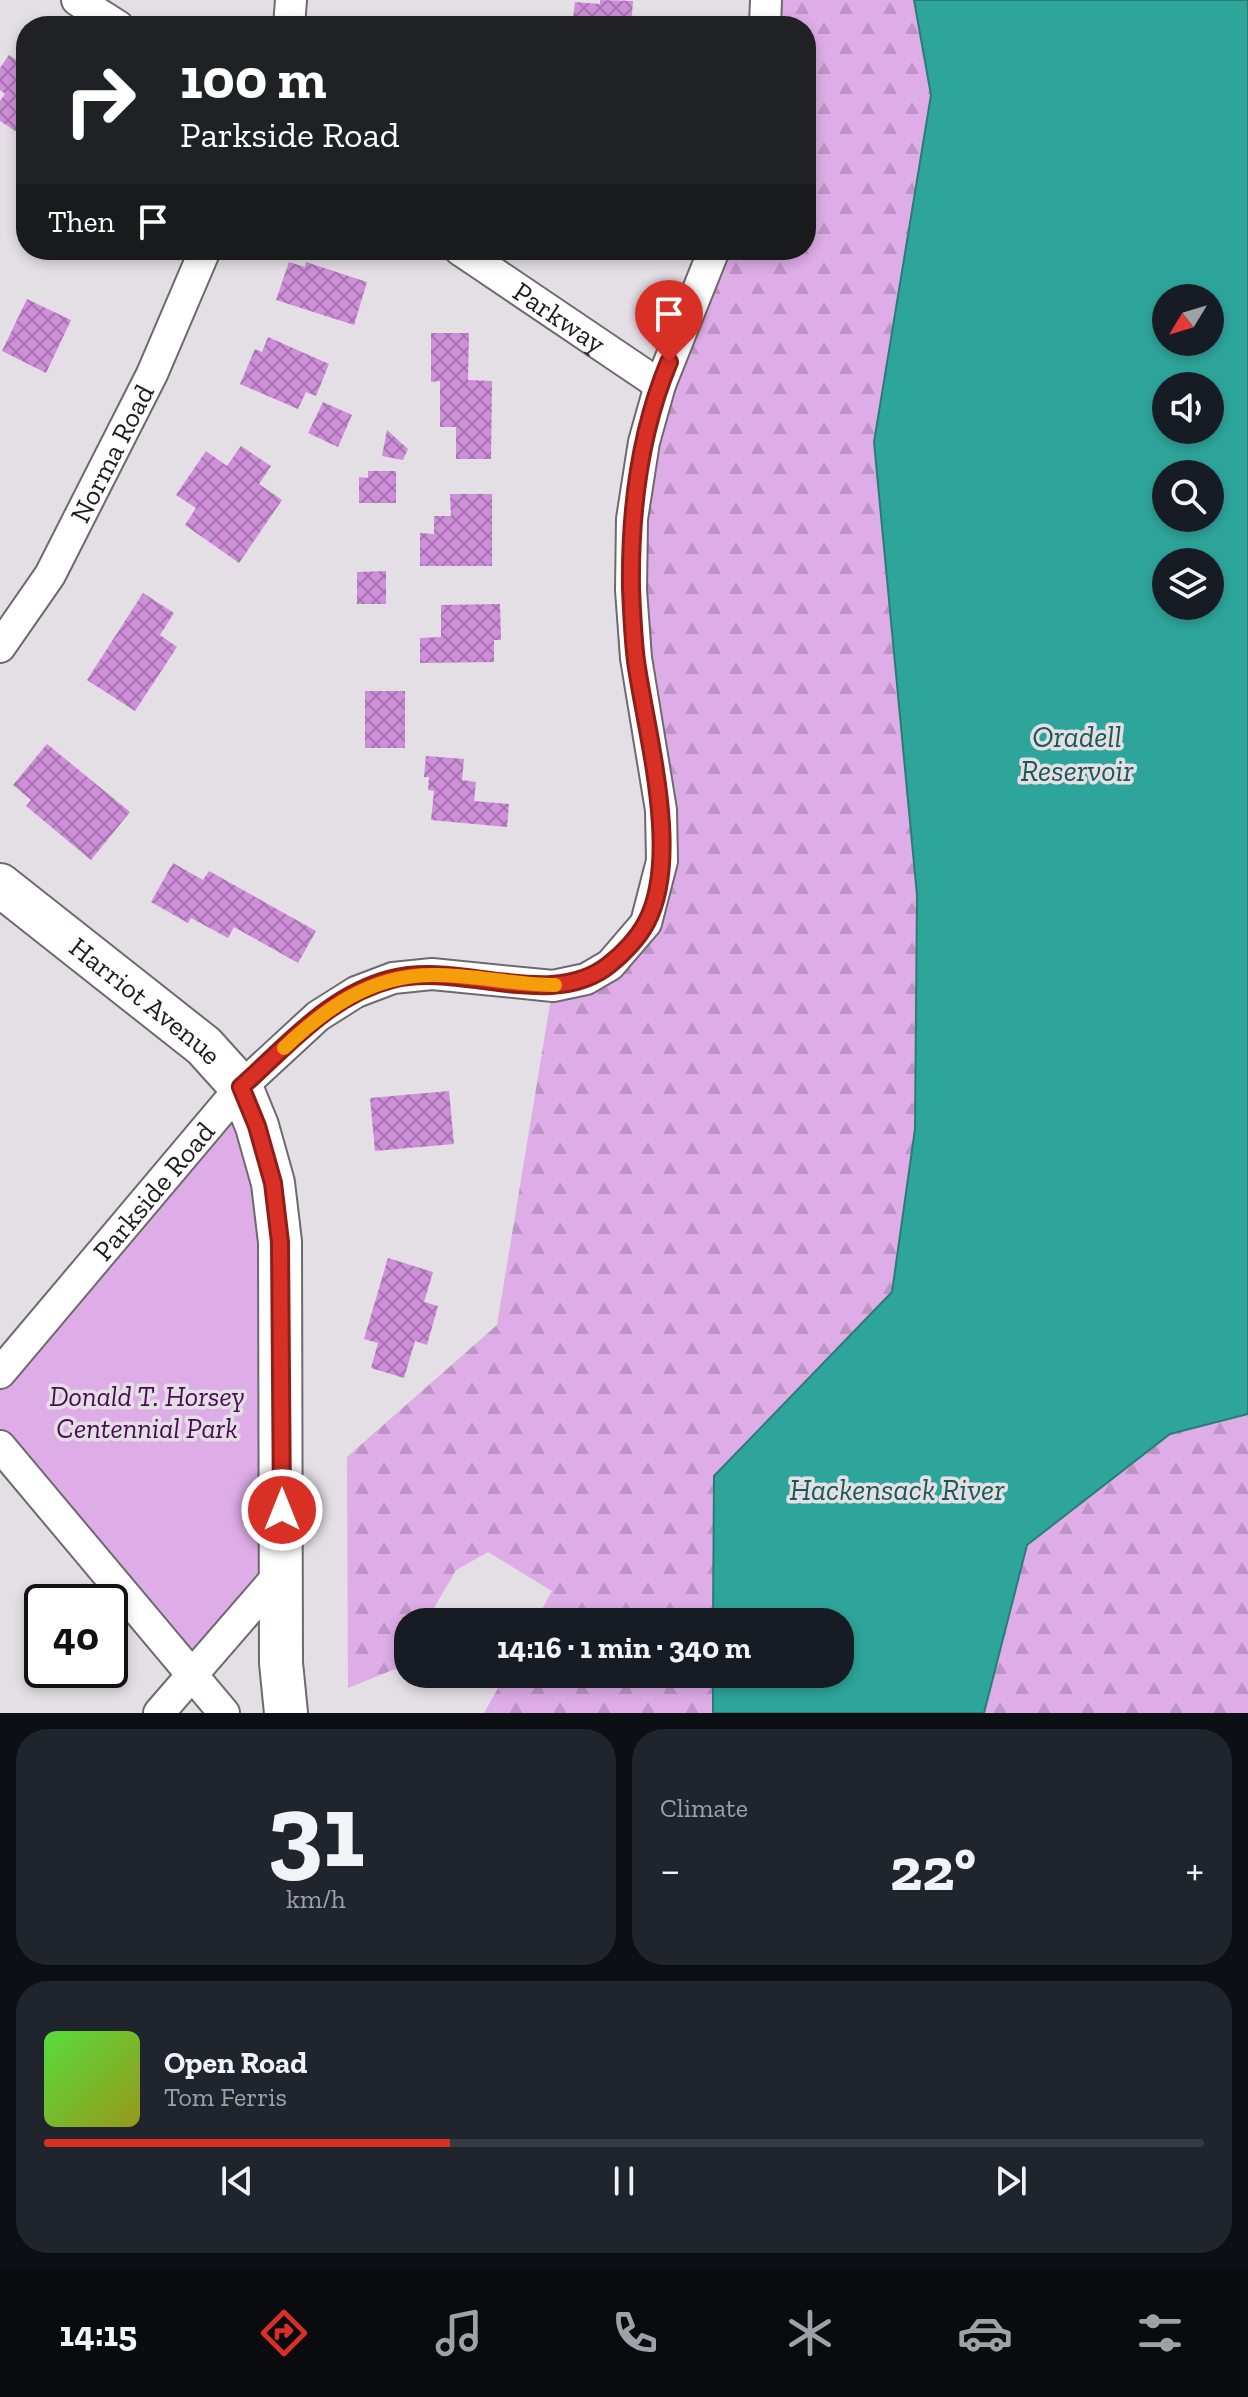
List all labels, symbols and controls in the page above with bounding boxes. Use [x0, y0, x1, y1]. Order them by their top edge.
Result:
text: 100 m [180, 45, 327, 112]
icon: right [48, 48, 152, 152]
text: Parkside Road [180, 113, 400, 156]
icon: arrive [131, 200, 175, 244]
text: Then [48, 204, 115, 240]
street label: Parkway [507, 275, 612, 361]
pin [635, 280, 703, 362]
north arrow [1152, 284, 1224, 356]
map controls [1152, 284, 1224, 620]
icon: arrive [647, 292, 691, 336]
button: sound [1152, 372, 1224, 444]
street label: Norma Road [63, 379, 161, 528]
button: search [1152, 460, 1224, 532]
button: layers [1152, 548, 1224, 620]
water label: Oradell Reservoir [1020, 719, 1134, 789]
street label: Harriot Avenue [63, 930, 228, 1071]
street label: Parkside Road [86, 1115, 221, 1267]
park label: Donald T. Horsey Centennial Park [49, 1380, 245, 1445]
position arrow [240, 1468, 324, 1552]
water label: Hackensack River [790, 1472, 1005, 1508]
speed limit sign: 40 [24, 1584, 128, 1688]
text: 14:16 · 1 min · 340 m [497, 1630, 751, 1666]
text: 31 [267, 1768, 365, 1893]
text: Climate [660, 1792, 748, 1824]
text: 22° [890, 1833, 976, 1905]
text: − [660, 1843, 681, 1896]
text: + [1185, 1843, 1204, 1896]
text: km/h [286, 1883, 346, 1915]
text: Open Road [164, 2045, 307, 2081]
text: Tom Ferris [164, 2081, 287, 2113]
icon: previous [215, 2159, 259, 2203]
icon: pause [602, 2159, 646, 2203]
icon: next [989, 2159, 1033, 2203]
icon: directions [256, 2305, 312, 2361]
icon: music [431, 2305, 487, 2361]
icon: phone [607, 2305, 663, 2361]
icon: climate [782, 2305, 838, 2361]
icon: car [957, 2305, 1013, 2361]
icon: filters [1132, 2305, 1188, 2361]
text: 14:15 [60, 2312, 137, 2355]

